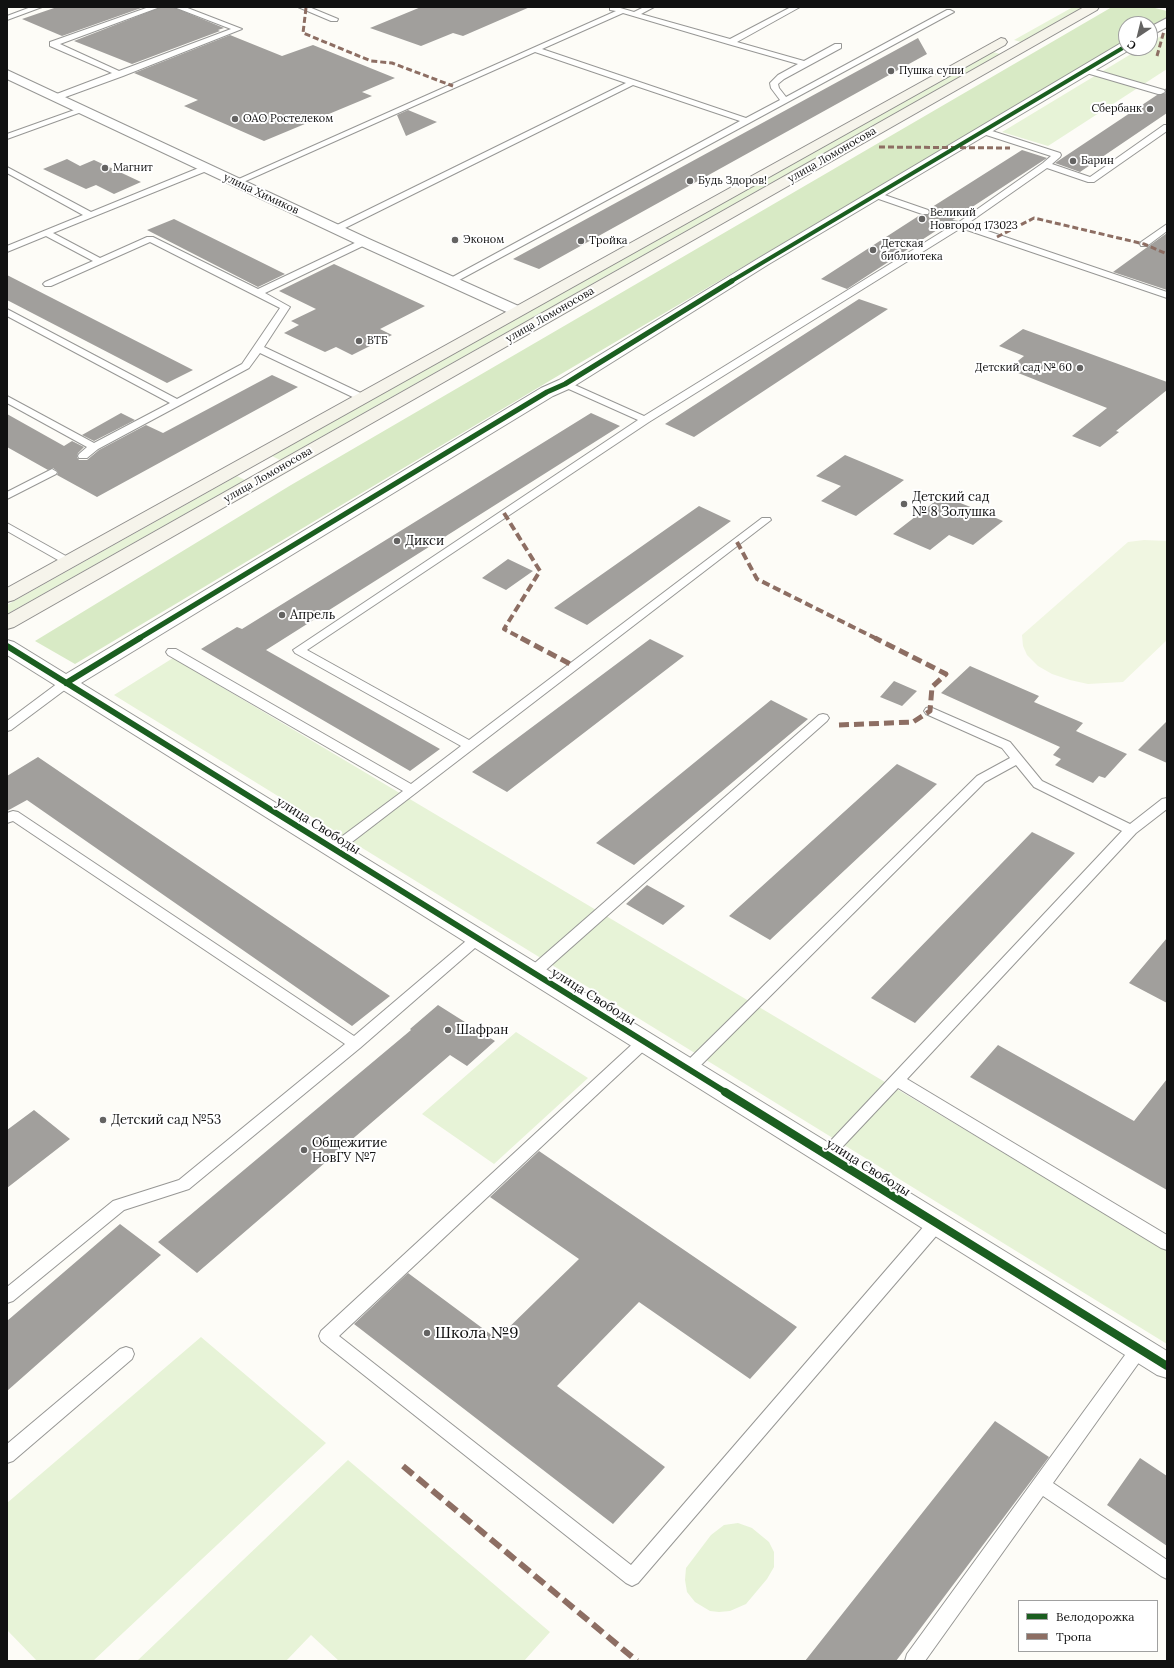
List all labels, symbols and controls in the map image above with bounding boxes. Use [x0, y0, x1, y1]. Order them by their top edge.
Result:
north arrow [1118, 16, 1158, 56]
text: С [1125, 37, 1139, 53]
place label: Пушка суши [899, 64, 964, 78]
marker: Пушка суши [886, 66, 896, 76]
place label: Сбербанк [1091, 102, 1142, 116]
marker: Сбербанк [1145, 104, 1155, 114]
place label: ОАО Ростелеком [243, 112, 333, 126]
marker: ОАО Ростелеком [230, 114, 240, 124]
street label: улица Ломоносова [785, 124, 879, 186]
place label: Барин [1081, 154, 1114, 168]
marker: Барин [1068, 156, 1078, 166]
place label: Магнит [113, 161, 153, 175]
marker: Магнит [100, 163, 110, 173]
street label: улица Химиков [221, 171, 301, 217]
place label: Будь Здоров! [698, 174, 767, 188]
marker: Будь Здоров! [685, 176, 695, 186]
place label: Великий Новгород 173023 [930, 206, 1018, 232]
marker: Великий Новгород 173023 [917, 214, 927, 224]
place label: Эконом [463, 233, 504, 247]
place label: Тройка [589, 234, 628, 248]
marker: Эконом [450, 235, 460, 245]
marker: Тройка [576, 236, 586, 246]
place label: Детская библиотека [881, 237, 943, 263]
marker: Детская библиотека [868, 245, 878, 255]
street label: улица Ломоносова [503, 284, 597, 346]
place label: ВТБ [367, 334, 388, 348]
marker: ВТБ [354, 336, 364, 346]
place label: Детский сад № 60 [975, 361, 1072, 375]
marker: Детский сад № 60 [1075, 363, 1085, 373]
street label: улица Ломоносова [221, 444, 315, 506]
place label: Детский сад № 8 Золушка [912, 489, 996, 520]
marker: Детский сад № 8 Золушка [899, 499, 909, 509]
place label: Дикси [405, 533, 444, 549]
marker: Дикси [392, 536, 402, 546]
place label: Апрель [290, 607, 335, 623]
marker: Апрель [277, 610, 287, 620]
street label: улица Свободы [273, 794, 363, 858]
street label: улица Свободы [548, 965, 638, 1029]
place label: Шафран [456, 1022, 508, 1038]
marker: Шафран [443, 1025, 453, 1035]
place label: Детский сад №53 [111, 1112, 221, 1128]
marker: Детский сад №53 [98, 1115, 108, 1125]
place label: Общежитие НовГУ №7 [312, 1135, 387, 1166]
street label: улица Свободы [823, 1136, 913, 1200]
marker: Общежитие НовГУ №7 [299, 1145, 309, 1155]
place label: Школа №9 [435, 1323, 519, 1343]
marker: Школа №9 [422, 1328, 432, 1338]
legend [1018, 1600, 1158, 1652]
text: Велодорожка [1056, 1609, 1134, 1624]
text: Тропа [1056, 1629, 1091, 1644]

